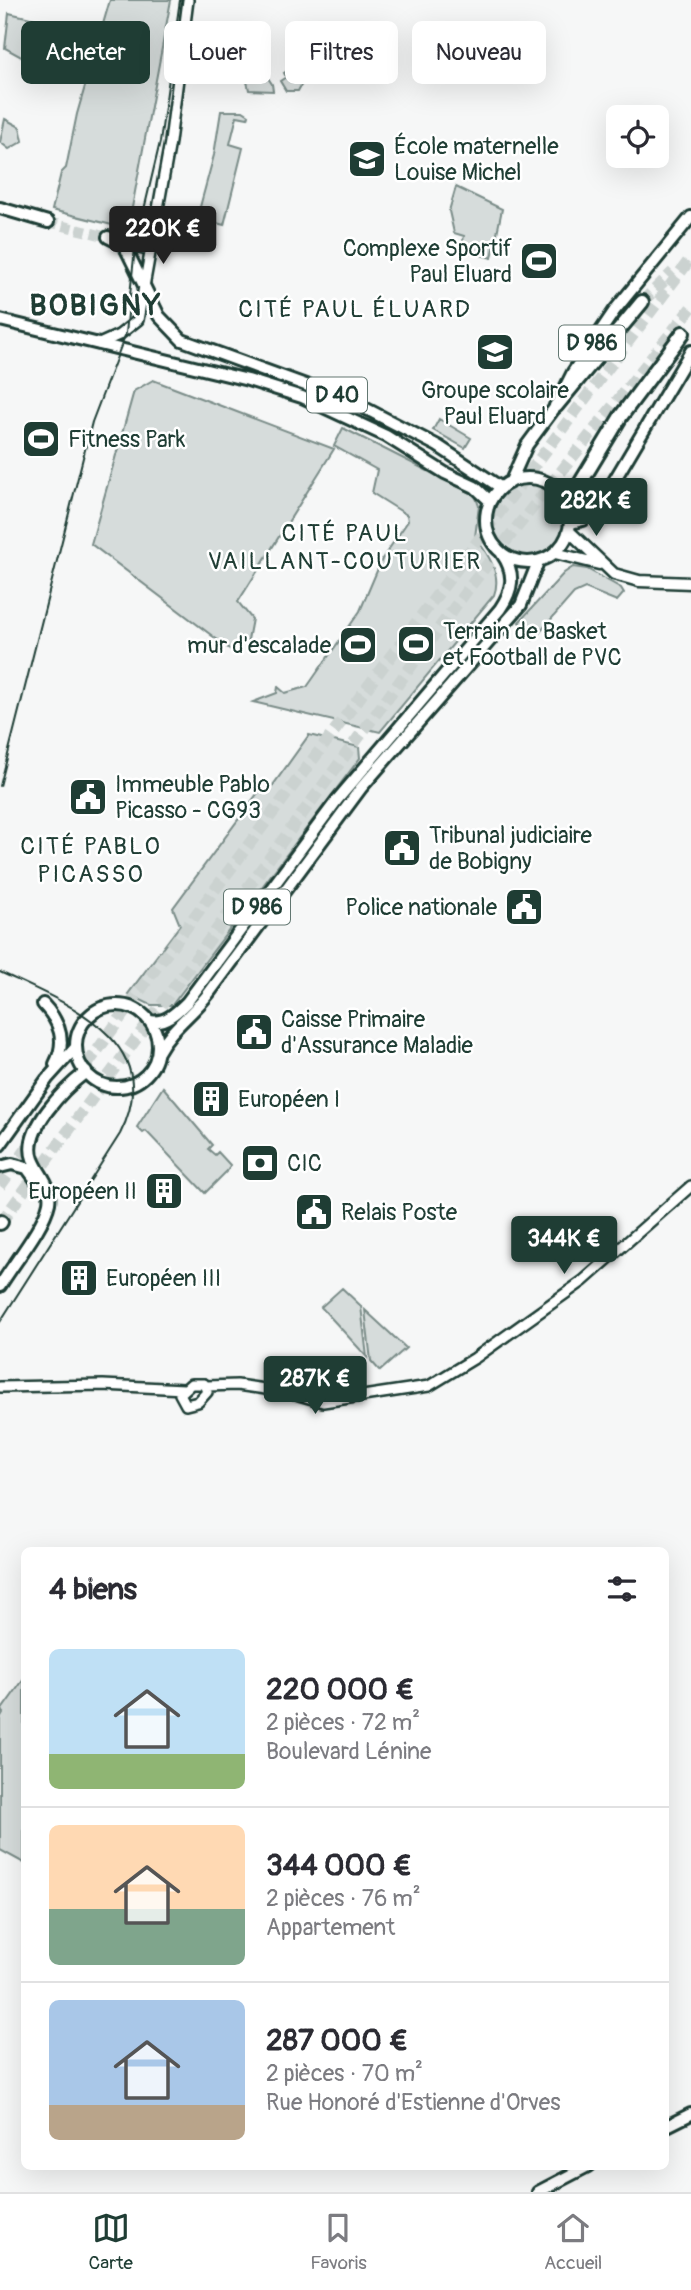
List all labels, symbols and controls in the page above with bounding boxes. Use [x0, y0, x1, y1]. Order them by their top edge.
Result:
chip: Acheter [21, 21, 150, 84]
chip: Louer [164, 21, 271, 84]
chip: Filtres [285, 21, 398, 84]
chip: Nouveau [412, 21, 546, 84]
map controls [606, 105, 669, 168]
button: locate [606, 105, 669, 168]
place label: École maternelle Louise Michel [394, 132, 559, 187]
school or university icon: École maternelle Louise Michel [346, 138, 388, 180]
pin: 220K € [106, 206, 220, 266]
text: 220K € [125, 214, 201, 243]
place label: Complexe Sportif Paul Eluard [343, 234, 512, 289]
sports icon: Complexe Sportif Paul Eluard [518, 240, 560, 282]
district label: BOBIGNY [29, 287, 163, 324]
district label: CITÉ PAUL ÉLUARD [238, 295, 472, 324]
road number: D 986 [559, 326, 625, 360]
school or university icon: Groupe scolaire Paul Eluard [474, 331, 516, 373]
place label: Groupe scolaire Paul Eluard [421, 376, 570, 431]
road number: D 40 [307, 378, 367, 412]
sports icon: Fitness Park [20, 418, 62, 460]
place label: Fitness Park [68, 425, 186, 454]
pin: 282K € [539, 478, 653, 538]
text: 282K € [560, 486, 632, 515]
district label: CITÉ PAUL VAILLANT-COUTURIER [208, 519, 482, 576]
place label: Terrain de Basket et Football de PVC [443, 617, 622, 672]
sports icon: Terrain de Basket et Football de PVC [395, 623, 437, 665]
sports icon: mur d'escalade [337, 624, 379, 666]
place label: mur d'escalade [187, 631, 332, 660]
place label: Immeuble Pablo Picasso - CG93 [115, 770, 270, 825]
public building icon: Immeuble Pablo Picasso - CG93 [67, 776, 109, 818]
place label: Tribunal judiciaire de Bobigny [429, 821, 593, 876]
public building icon: Tribunal judiciaire de Bobigny [381, 827, 423, 869]
district label: CITÉ PABLO PICASSO [20, 832, 162, 889]
public building icon: Police nationale [503, 886, 545, 928]
road number: D 986 [224, 890, 290, 925]
place label: Police nationale [345, 893, 498, 922]
place label: Caisse Primaire d'Assurance Maladie [281, 1005, 473, 1060]
public building icon: Caisse Primaire d'Assurance Maladie [233, 1011, 275, 1053]
building icon: Européen I [190, 1078, 232, 1120]
place label: Européen I [238, 1085, 340, 1114]
bank icon: CIC [239, 1142, 281, 1184]
place label: CIC [287, 1149, 322, 1178]
building icon: Européen II [143, 1170, 185, 1212]
place label: Européen II [28, 1177, 137, 1206]
public building icon: Relais Poste [293, 1191, 335, 1233]
place label: Relais Poste [341, 1198, 458, 1227]
pin: 344K € [507, 1216, 621, 1276]
text: 344K € [527, 1224, 601, 1253]
building icon: Européen III [58, 1257, 100, 1299]
place label: Européen III [106, 1264, 221, 1293]
pin: 287K € [258, 1356, 372, 1416]
text: 287K € [280, 1364, 350, 1393]
icon: filters [603, 1570, 641, 1608]
text: 4 biens [49, 1571, 137, 1608]
text: 220 000 € [266, 1671, 414, 1708]
icon: home [105, 1677, 189, 1761]
text: 2 pièces · 72 m² [266, 1708, 420, 1737]
text: Boulevard Lénine [266, 1737, 431, 1766]
text: 344 000 € [266, 1847, 412, 1884]
icon: home [105, 1853, 189, 1937]
text: 2 pièces · 76 m² [266, 1884, 421, 1913]
text: Appartement [266, 1913, 395, 1942]
text: 287 000 € [266, 2022, 408, 2059]
icon: home [105, 2028, 189, 2112]
text: 2 pièces · 70 m² [266, 2059, 423, 2088]
text: Rue Honoré d'Estienne d'Orves [266, 2088, 560, 2117]
tab: Carte [89, 2209, 133, 2275]
tab: Favoris [310, 2209, 367, 2275]
tab: Accueil [544, 2209, 602, 2275]

